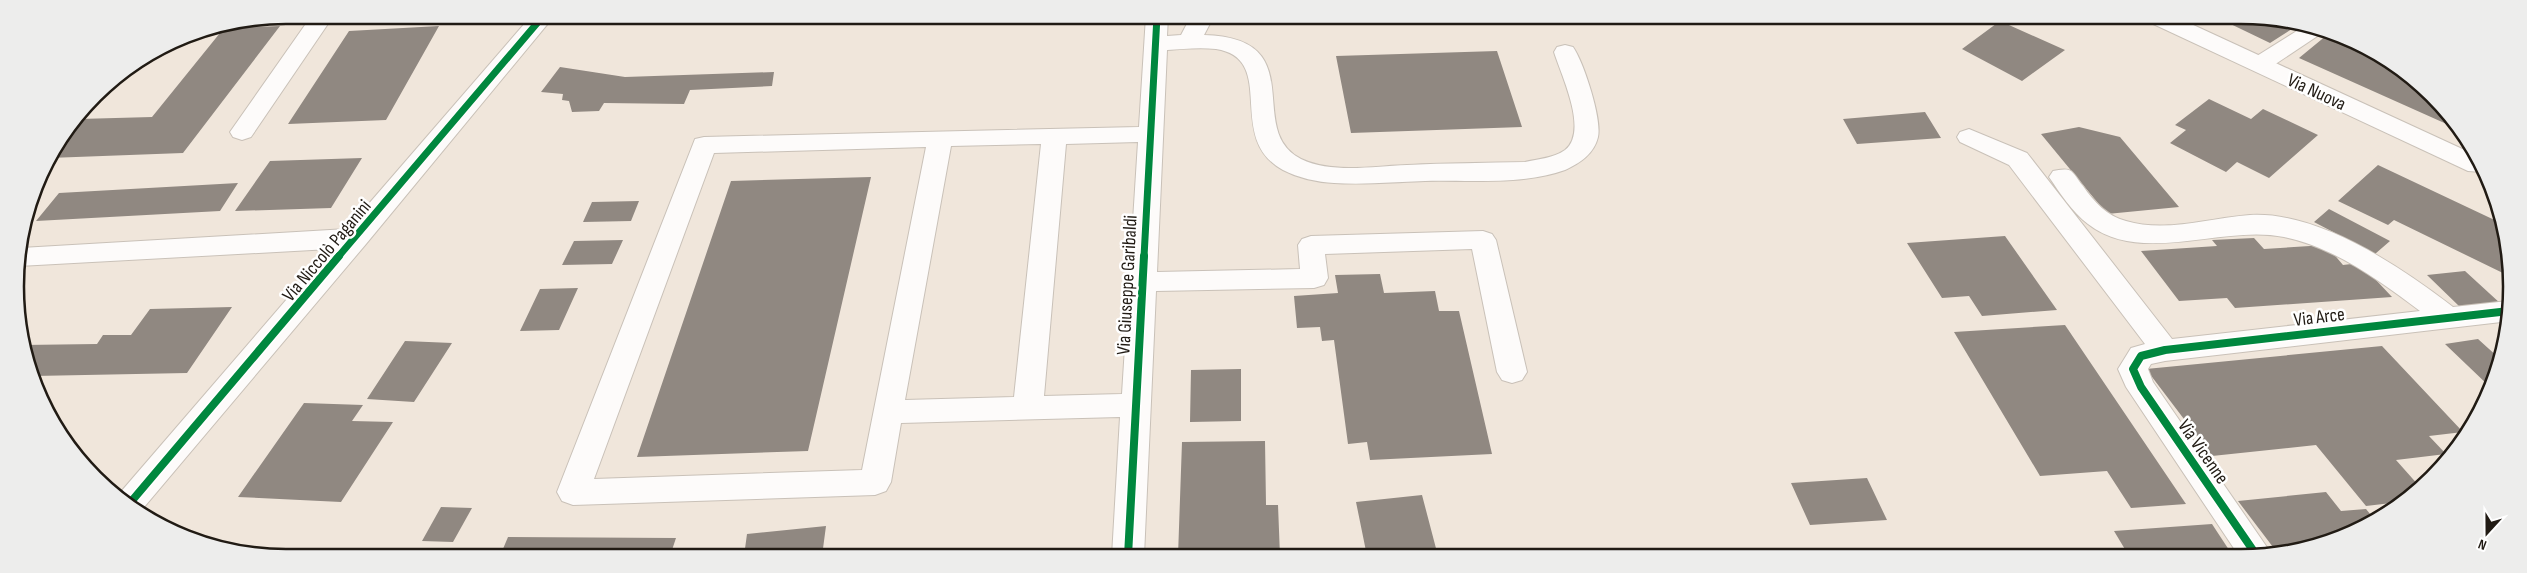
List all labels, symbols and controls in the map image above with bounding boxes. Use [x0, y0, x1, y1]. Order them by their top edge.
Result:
street label: Via Nuova [2283, 69, 2349, 116]
street label: Via Niccolò Paganini [278, 195, 376, 307]
street label: Via Giuseppe Garibaldi [1112, 215, 1143, 356]
street label: Via Arce [2292, 303, 2346, 332]
street label: Via Vicenne [2172, 415, 2233, 489]
north arrow [2462, 508, 2512, 558]
text: N [2476, 535, 2489, 554]

